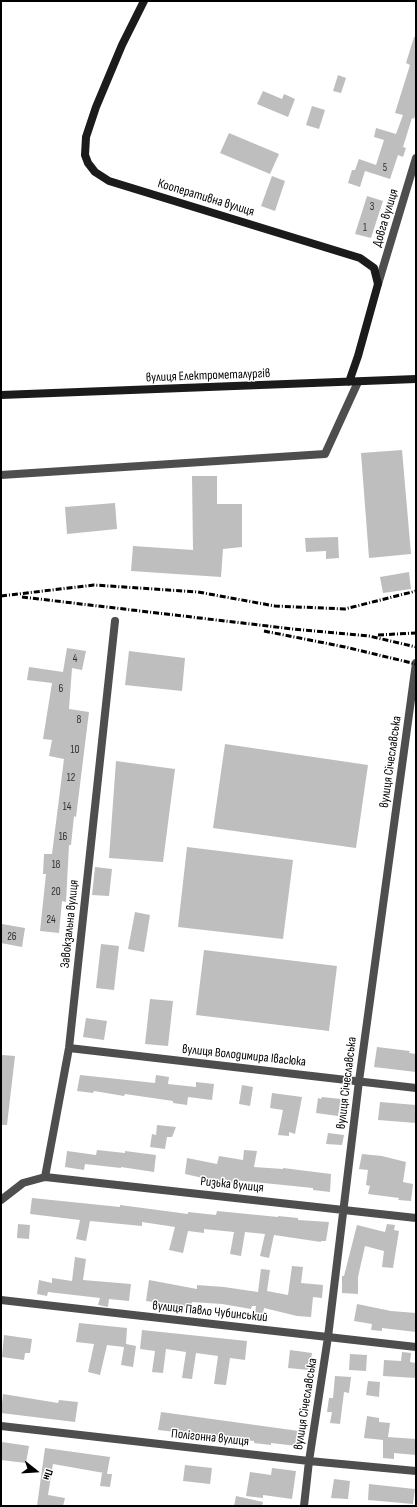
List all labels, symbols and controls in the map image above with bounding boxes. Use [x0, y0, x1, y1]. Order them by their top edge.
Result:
house number: 5 [383, 161, 387, 175]
street label: Кооперативна вулиця [156, 176, 256, 220]
street label: Довга вулиця [370, 187, 402, 249]
house number: 3 [370, 200, 374, 214]
house number: 1 [363, 221, 367, 235]
street label: вулиця Електрометалургів [146, 366, 270, 386]
house number: 4 [73, 652, 77, 666]
house number: 6 [59, 682, 63, 696]
house number: 8 [77, 713, 81, 727]
street label: вулиця Січеславська [377, 715, 405, 809]
house number: 10 [71, 743, 79, 757]
house number: 12 [67, 771, 75, 785]
house number: 14 [63, 800, 71, 814]
house number: 16 [59, 830, 67, 844]
house number: 18 [52, 858, 60, 872]
street label: Завокзальна вулиця [58, 879, 82, 969]
house number: 20 [51, 885, 61, 899]
house number: 24 [46, 913, 56, 927]
house number: 26 [7, 930, 17, 944]
street label: вулиця Січеславська [334, 1036, 360, 1130]
street label: вулиця Володимира Івасюка [181, 1042, 307, 1070]
street label: Ризька вулиця [200, 1174, 264, 1196]
street label: вулиця Павло Чубинський [152, 1298, 268, 1326]
street label: вулиця Січеславська [291, 1357, 321, 1451]
street label: Полігонна вулиця [170, 1426, 250, 1450]
north arrow [16, 1451, 56, 1491]
text: Пн [40, 1468, 56, 1482]

